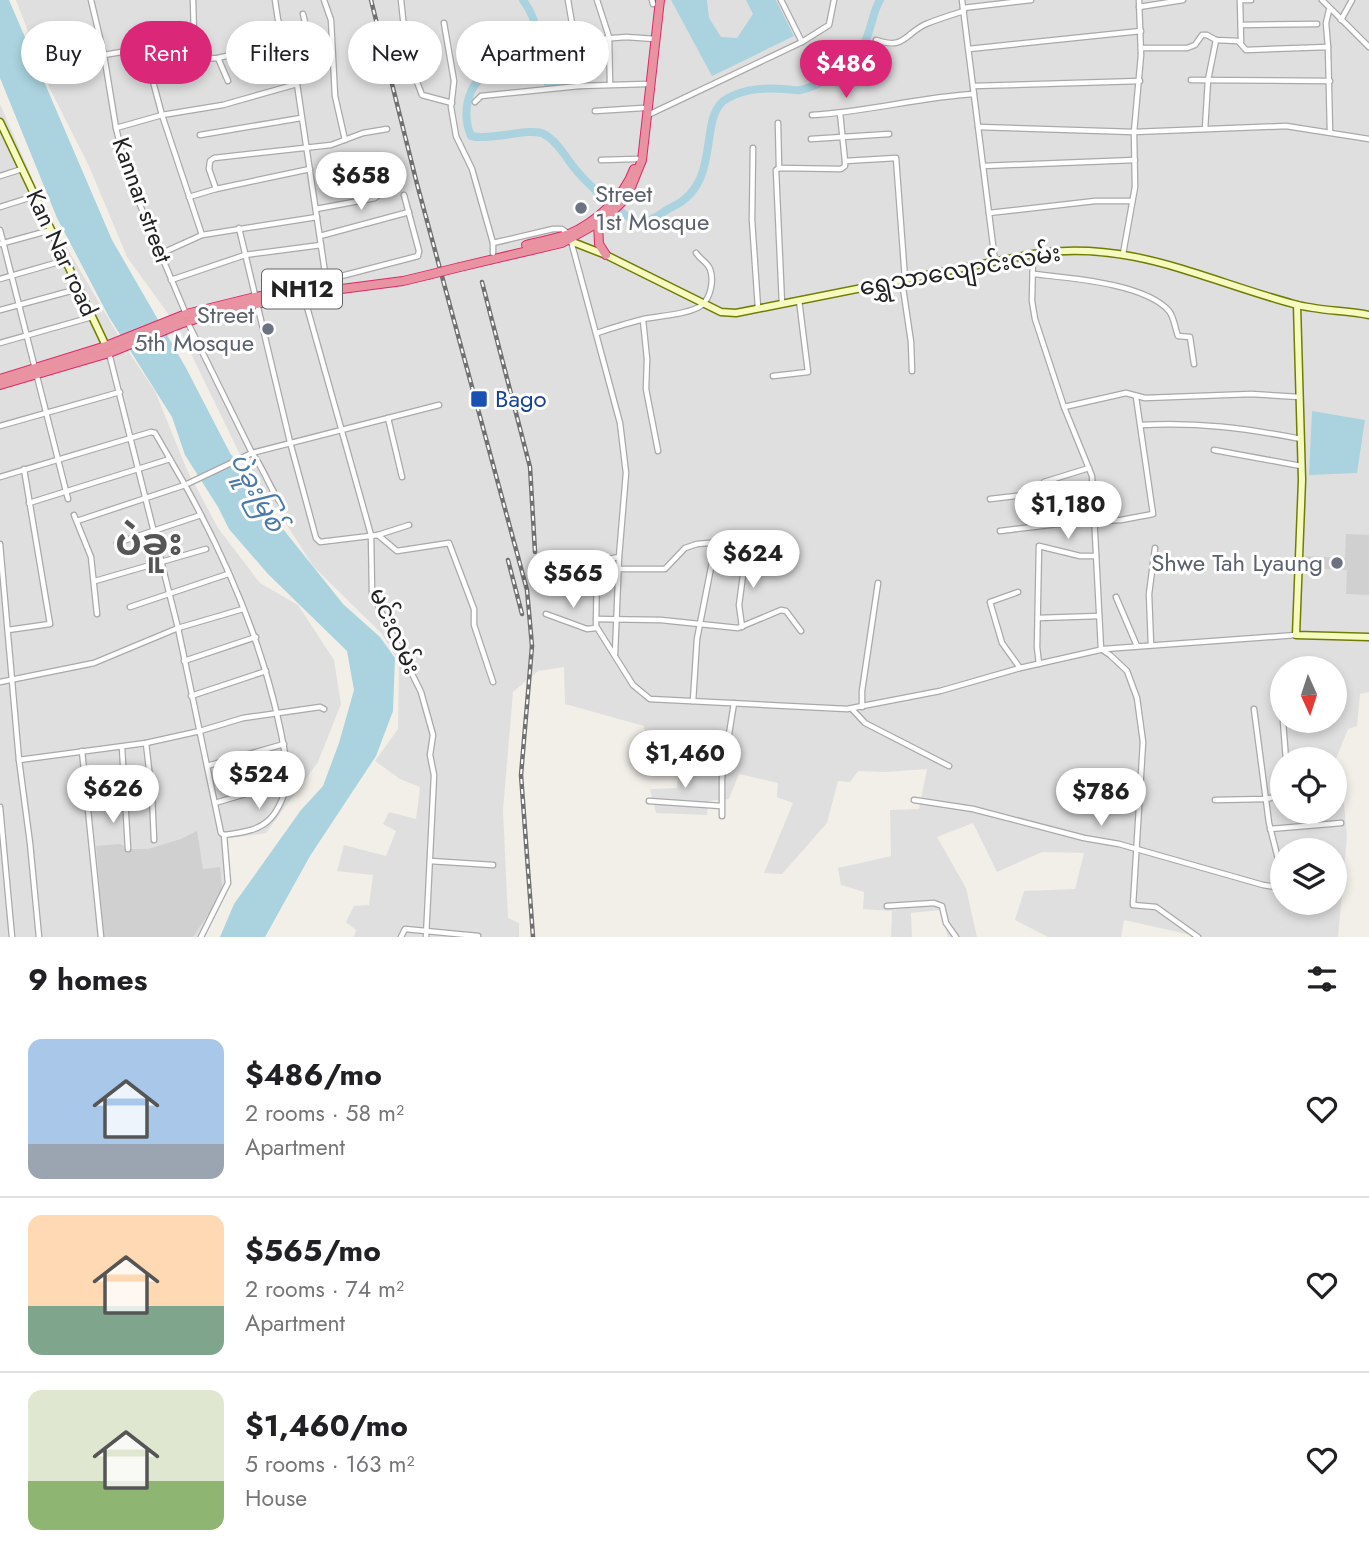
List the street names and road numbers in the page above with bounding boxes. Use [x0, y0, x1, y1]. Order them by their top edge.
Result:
street label: Kannar street [104, 132, 181, 268]
street label: Kan Nar road [18, 183, 107, 322]
street label: ရွှေသာလျောင်းလမ်း [857, 235, 1064, 306]
road number: NH12 [262, 270, 342, 308]
street label: မင်းလမ်း [361, 582, 430, 680]

